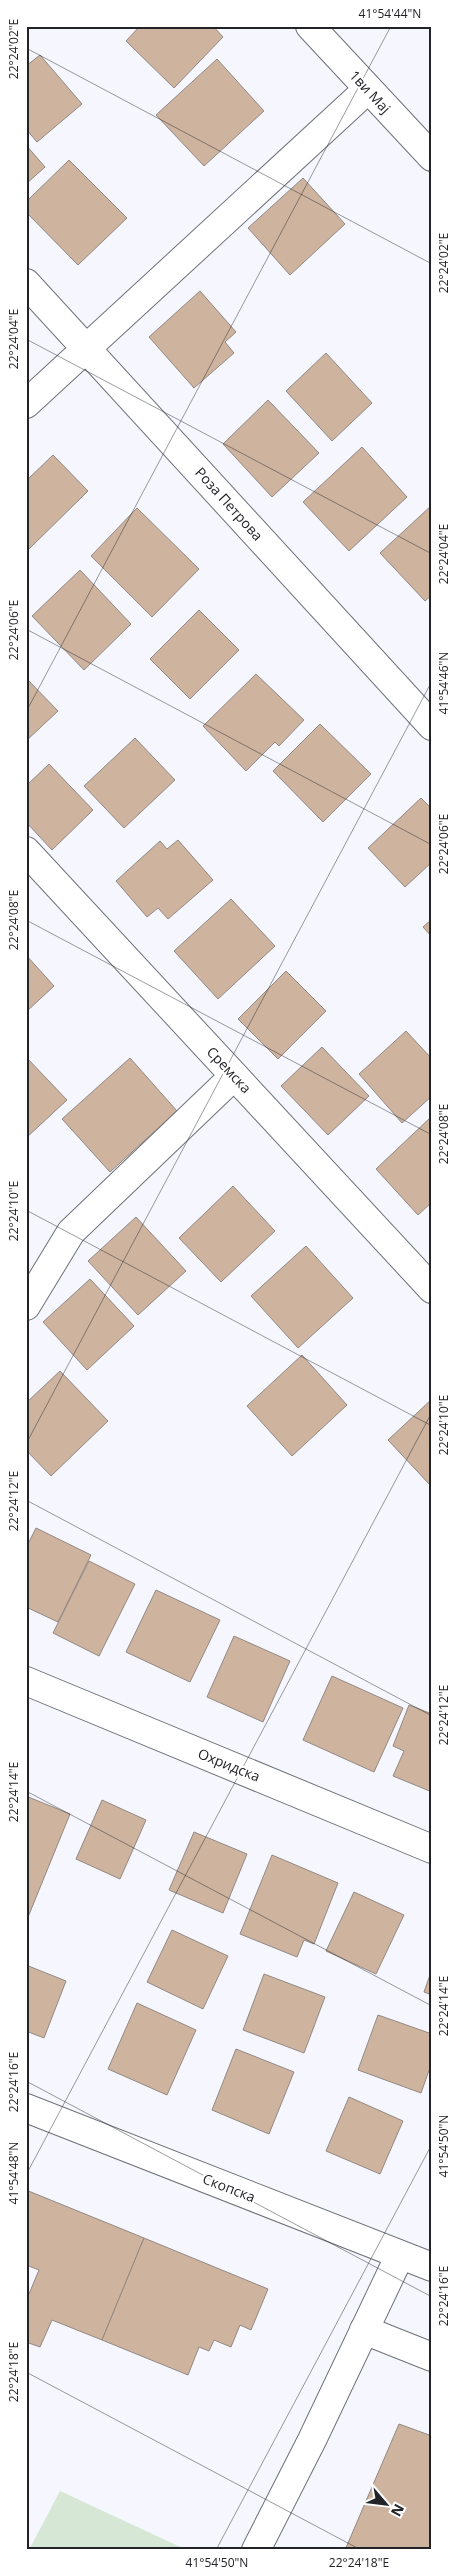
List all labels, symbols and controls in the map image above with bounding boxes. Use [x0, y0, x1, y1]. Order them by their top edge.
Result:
text: 41°54'44"N [359, 5, 421, 22]
text: 22°24'02"E [5, 19, 22, 79]
street label: 1ви Мај [346, 66, 395, 117]
text: 22°24'02"E [435, 233, 452, 293]
text: 22°24'04"E [5, 309, 22, 369]
street label: Роза Петрова [191, 463, 267, 544]
text: 22°24'04"E [435, 524, 452, 584]
text: 22°24'06"E [5, 600, 22, 660]
text: 41°54'46"N [435, 652, 452, 714]
text: 22°24'06"E [435, 814, 452, 874]
text: 22°24'08"E [5, 890, 22, 950]
street label: Сремска [203, 1042, 256, 1097]
text: 22°24'08"E [435, 1104, 452, 1164]
text: 22°24'10"E [5, 1181, 22, 1241]
text: 22°24'10"E [435, 1395, 452, 1455]
text: 22°24'12"E [5, 1471, 22, 1531]
text: 22°24'12"E [435, 1685, 452, 1745]
street label: Охридска [195, 1743, 263, 1786]
text: 22°24'14"E [5, 1762, 22, 1822]
text: 22°24'14"E [435, 1976, 452, 2036]
text: 22°24'16"E [5, 2052, 22, 2112]
text: 41°54'50"N [435, 2115, 452, 2177]
text: 41°54'48"N [5, 2142, 22, 2204]
street label: Скопска [200, 2169, 258, 2206]
text: 22°24'16"E [435, 2266, 452, 2326]
text: 22°24'18"E [5, 2342, 22, 2402]
north arrow [360, 2478, 410, 2528]
text: N [387, 2501, 409, 2520]
text: 41°54'50"N [186, 2554, 248, 2571]
text: 22°24'18"E [329, 2554, 389, 2571]

